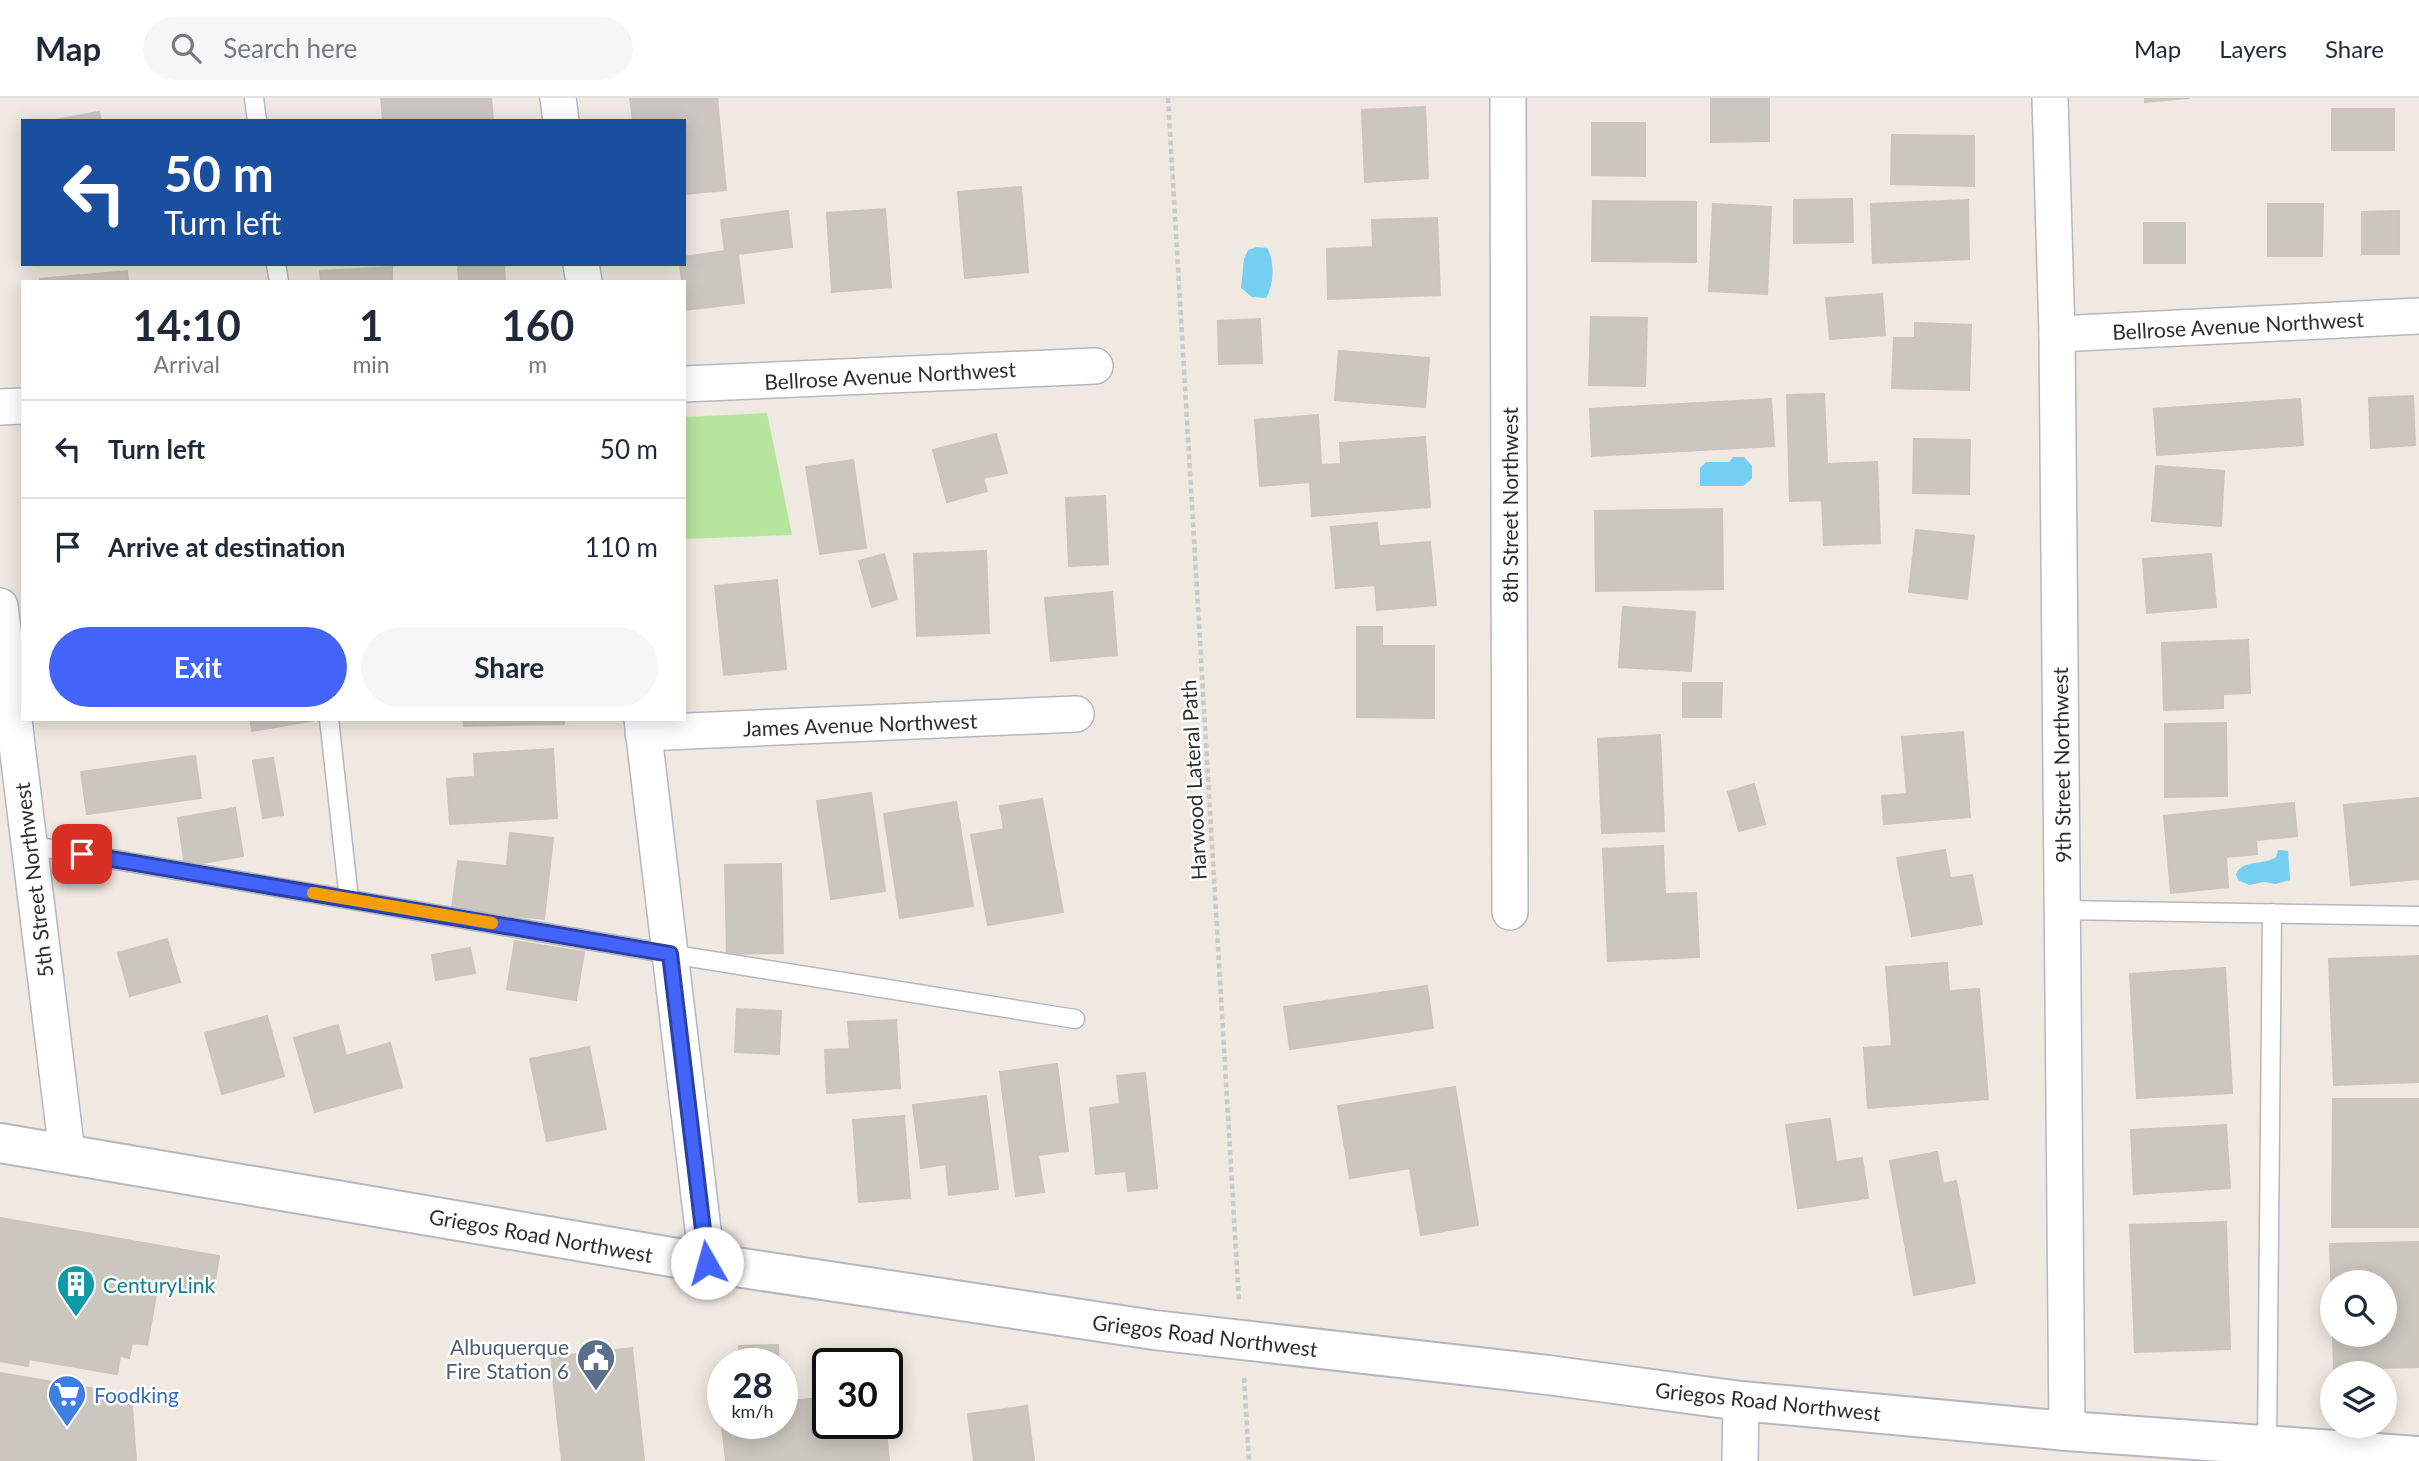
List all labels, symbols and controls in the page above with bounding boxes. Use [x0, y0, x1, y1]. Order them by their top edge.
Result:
search box [143, 17, 633, 80]
text: Map [35, 28, 101, 68]
icon: search [167, 29, 205, 67]
text: Search here [223, 32, 357, 64]
text: Map [2134, 34, 2181, 63]
text: Layers [2219, 34, 2287, 63]
text: Share [2325, 34, 2384, 63]
text: 50 m [164, 144, 274, 202]
icon: left [49, 147, 140, 238]
text: Turn left [164, 203, 281, 242]
text: 14:10 [133, 300, 241, 350]
text: 1 [359, 300, 383, 350]
text: 160 [501, 300, 574, 350]
street label: Bellrose Avenue Northwest [2112, 306, 2365, 344]
text: Arrival [154, 350, 220, 378]
text: min [352, 350, 390, 378]
text: m [528, 350, 547, 378]
street label: Bellrose Avenue Northwest [764, 356, 1017, 394]
street label: 8th Street Northwest [1497, 407, 1522, 603]
icon: left [49, 430, 87, 468]
text: Turn left [108, 433, 205, 465]
text: 50 m [600, 433, 658, 465]
icon: arrive [49, 528, 87, 566]
text: Arrive at destination [108, 531, 345, 563]
text: 110 m [585, 531, 658, 563]
button: Exit [49, 627, 347, 707]
button: Share [361, 627, 658, 707]
street label: 9th Street Northwest [2047, 666, 2075, 863]
street label: Harwood Lateral Path [1175, 679, 1211, 881]
street label: James Avenue Northwest [742, 707, 978, 741]
street label: 5th Street Northwest [9, 781, 57, 979]
pin [52, 824, 112, 884]
icon: arrive [63, 835, 101, 873]
street label: Griegos Road Northwest [427, 1203, 655, 1267]
position arrow [670, 1226, 744, 1300]
building icon: CenturyLink [55, 1263, 97, 1318]
map controls [2320, 1270, 2397, 1438]
button: search [2320, 1270, 2397, 1347]
place label: CenturyLink [103, 1272, 215, 1297]
street label: Griegos Road Northwest [1091, 1309, 1319, 1361]
place label: Albuquerque Fire Station 6 [446, 1334, 569, 1383]
public building icon: Albuquerque Fire Station 6 [575, 1337, 617, 1392]
speed limit sign: 30 [812, 1348, 903, 1439]
button: layers [2320, 1361, 2397, 1438]
text: 28 [732, 1363, 773, 1405]
supermarket icon: Foodking [46, 1373, 88, 1428]
street label: Griegos Road Northwest [1654, 1377, 1882, 1425]
place label: Foodking [94, 1382, 179, 1407]
text: km/h [731, 1400, 774, 1422]

